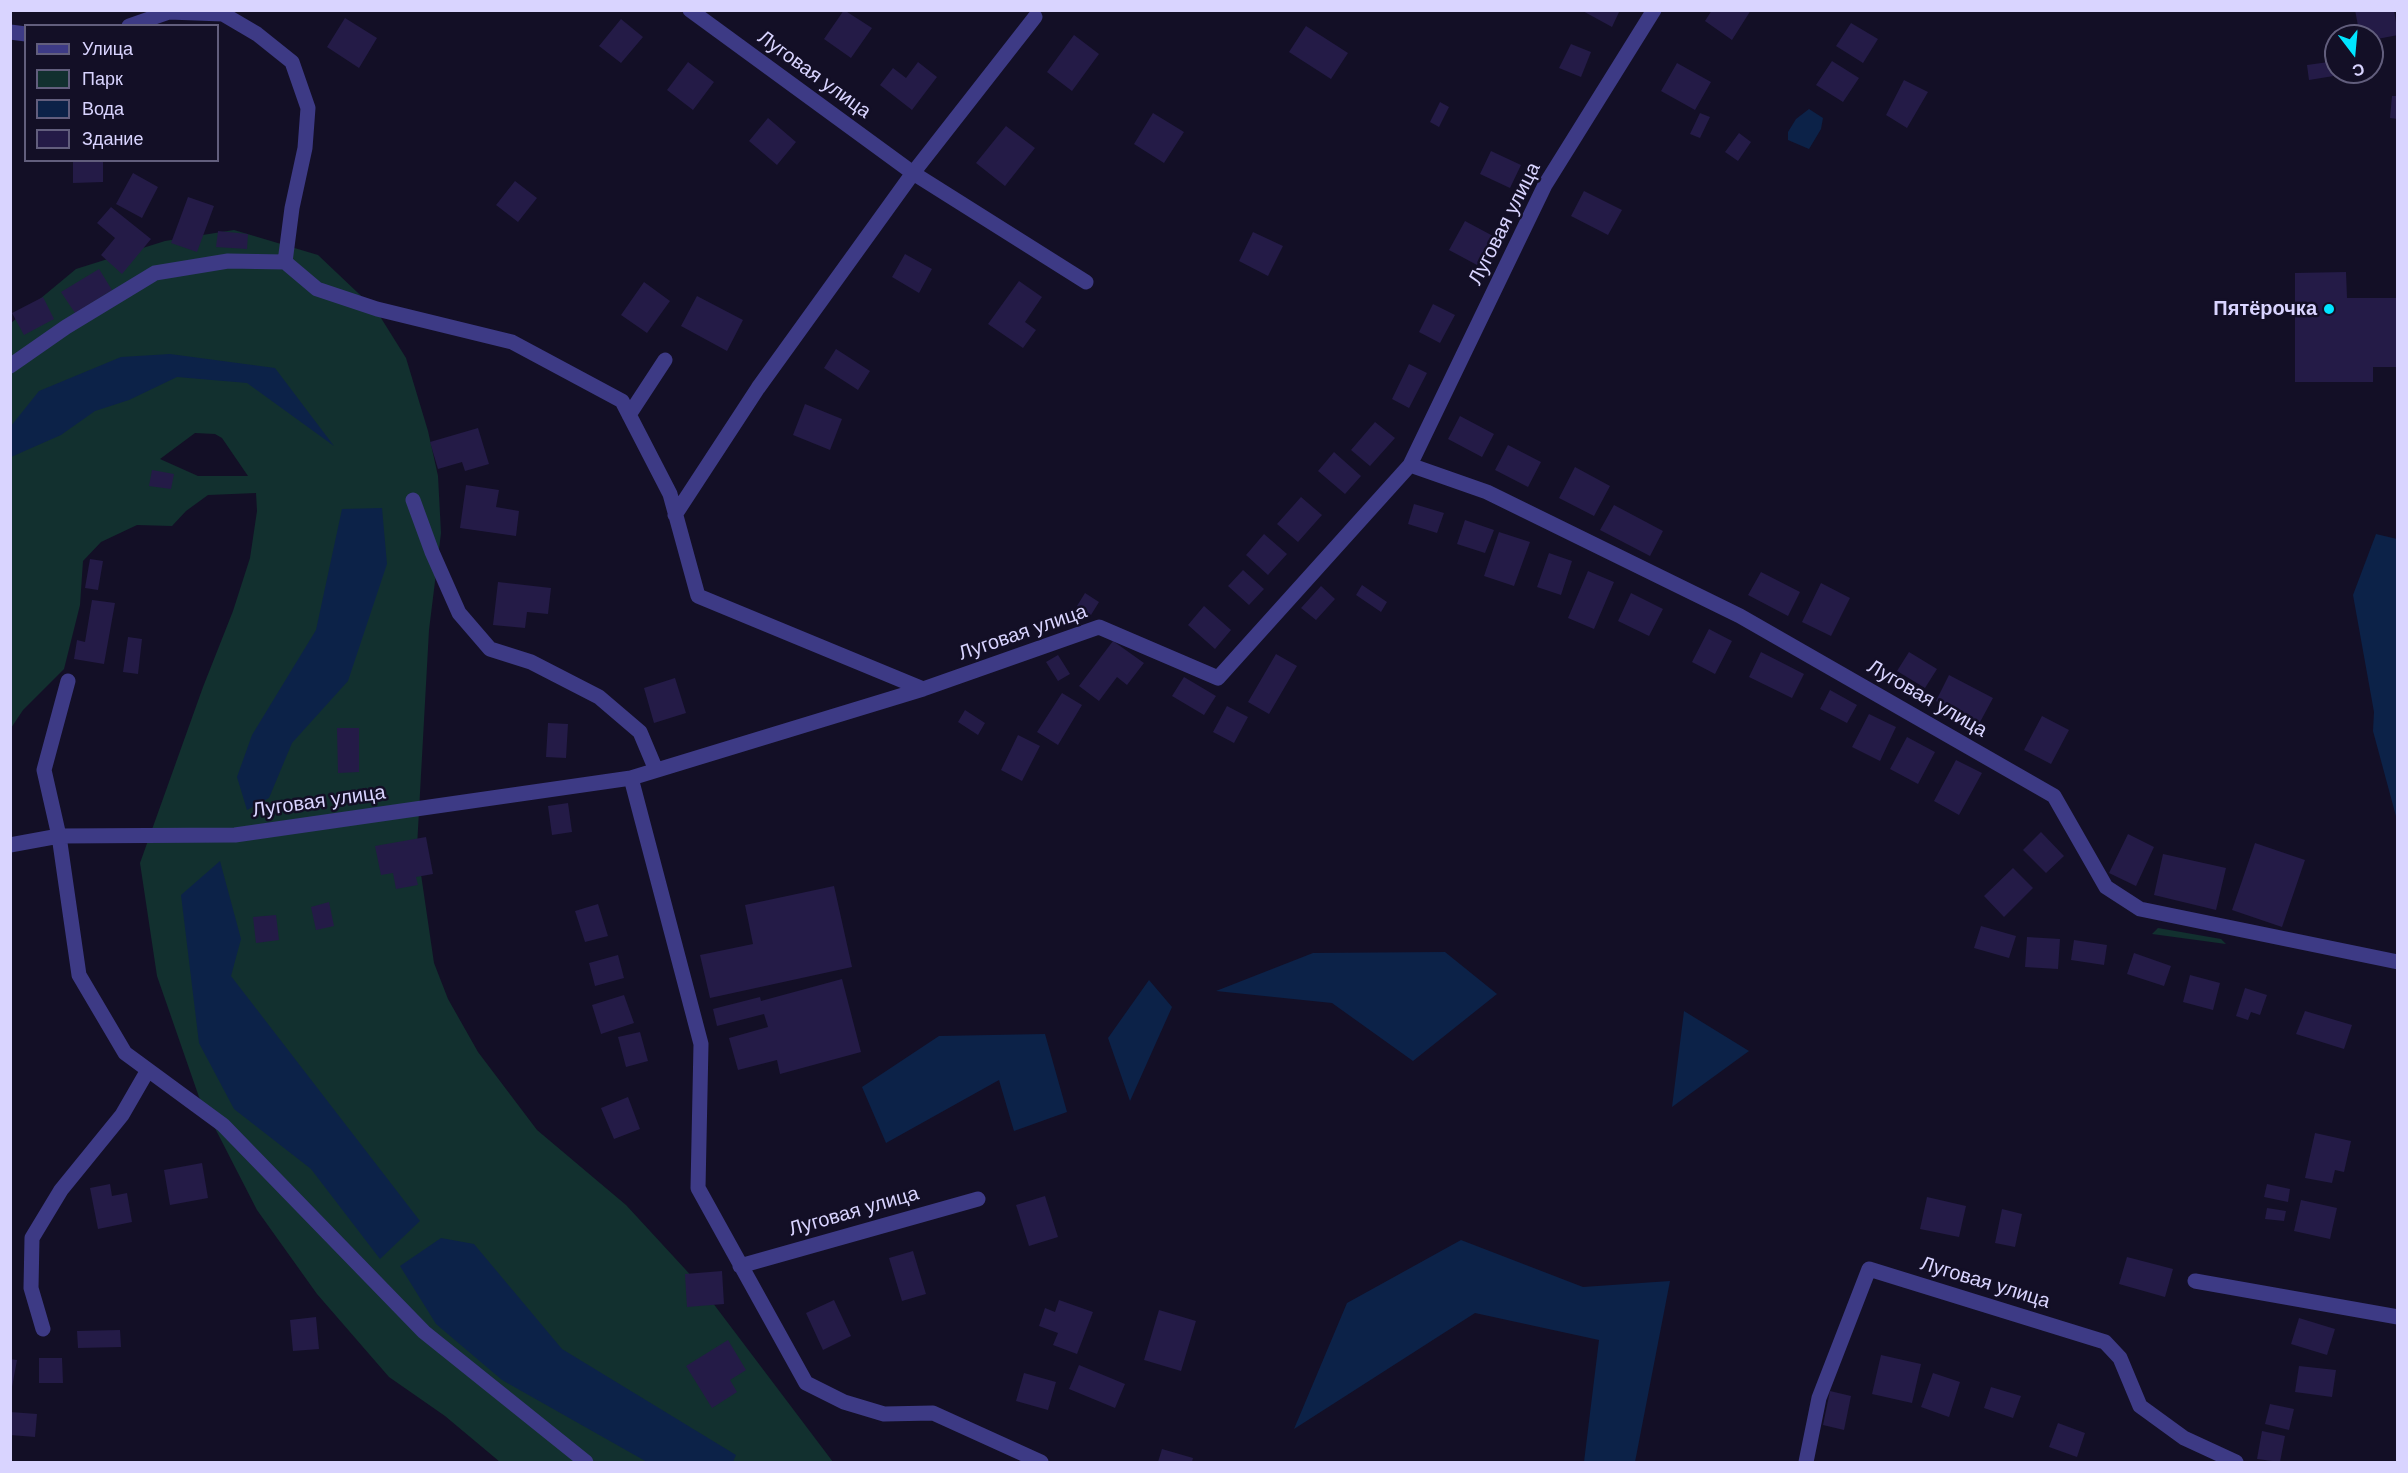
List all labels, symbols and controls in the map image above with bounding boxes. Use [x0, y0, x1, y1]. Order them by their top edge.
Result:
legend [24, 24, 219, 162]
north arrow [2324, 24, 2384, 84]
street label: Луговая улица [753, 26, 875, 124]
text: Улица [82, 39, 133, 59]
text: С [2351, 60, 2366, 80]
text: Парк [82, 69, 123, 89]
text: Вода [82, 99, 124, 119]
text: Здание [82, 129, 143, 149]
street label: Луговая улица [1464, 159, 1546, 289]
place label: Пятёрочка [2213, 297, 2317, 321]
marker: Пятёрочка [2322, 302, 2336, 316]
street label: Луговая улица [956, 600, 1090, 666]
street label: Луговая улица [1863, 655, 1991, 743]
street label: Луговая улица [251, 781, 387, 823]
street label: Луговая улица [786, 1182, 922, 1242]
street label: Луговая улица [1917, 1252, 2053, 1314]

